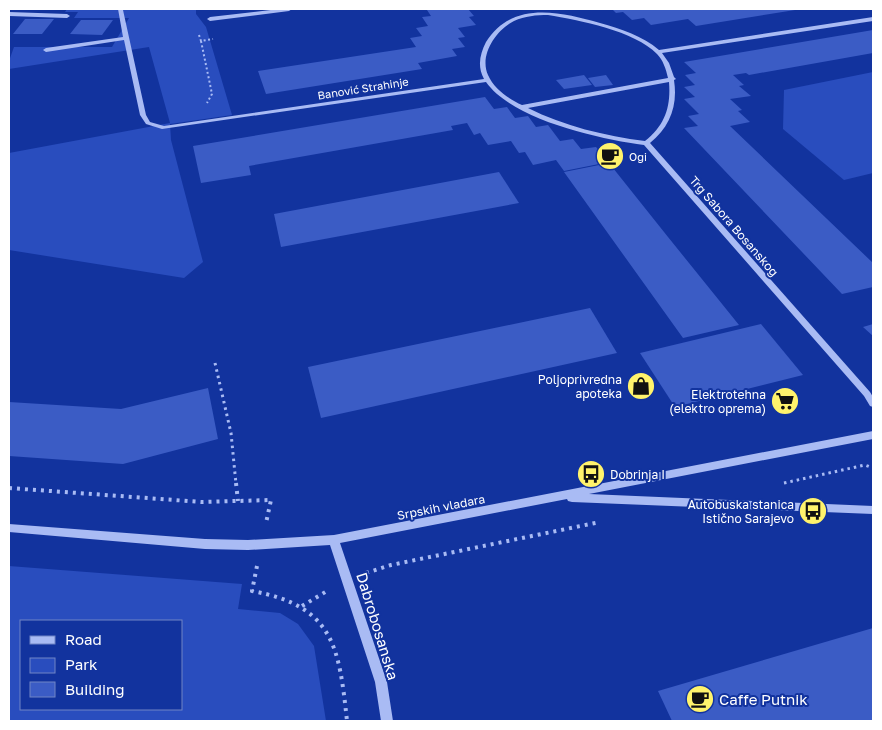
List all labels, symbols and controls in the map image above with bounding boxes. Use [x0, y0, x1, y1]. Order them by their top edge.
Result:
street label: Banović Strahinje [317, 74, 409, 102]
cafe icon: Ogi [595, 141, 625, 171]
place label: Ogi [629, 150, 647, 163]
street label: Trg Sabora Bosanskog [686, 173, 782, 279]
shop icon: Poljoprivredna apoteka [626, 371, 656, 401]
place label: Poljoprivredna apoteka [538, 372, 622, 401]
supermarket icon: Elektrotehna (elektro oprema) [770, 386, 800, 416]
place label: Elektrotehna (elektro oprema) [669, 387, 766, 416]
bus stop icon: Dobrinja I [576, 459, 606, 489]
place label: Dobrinja I [610, 467, 665, 482]
street label: Srpskih vladara [396, 491, 486, 523]
bus stop icon: Autobuska stanica Istično Sarajevo [798, 496, 828, 526]
place label: Autobuska stanica Istično Sarajevo [688, 497, 794, 526]
street label: Dabrobosanska [353, 570, 403, 682]
legend [20, 620, 182, 710]
text: Road [65, 630, 102, 648]
text: Park [65, 655, 98, 673]
text: Building [65, 680, 125, 698]
cafe icon: Caffe Putnik [685, 684, 715, 714]
place label: Caffe Putnik [719, 690, 808, 708]

